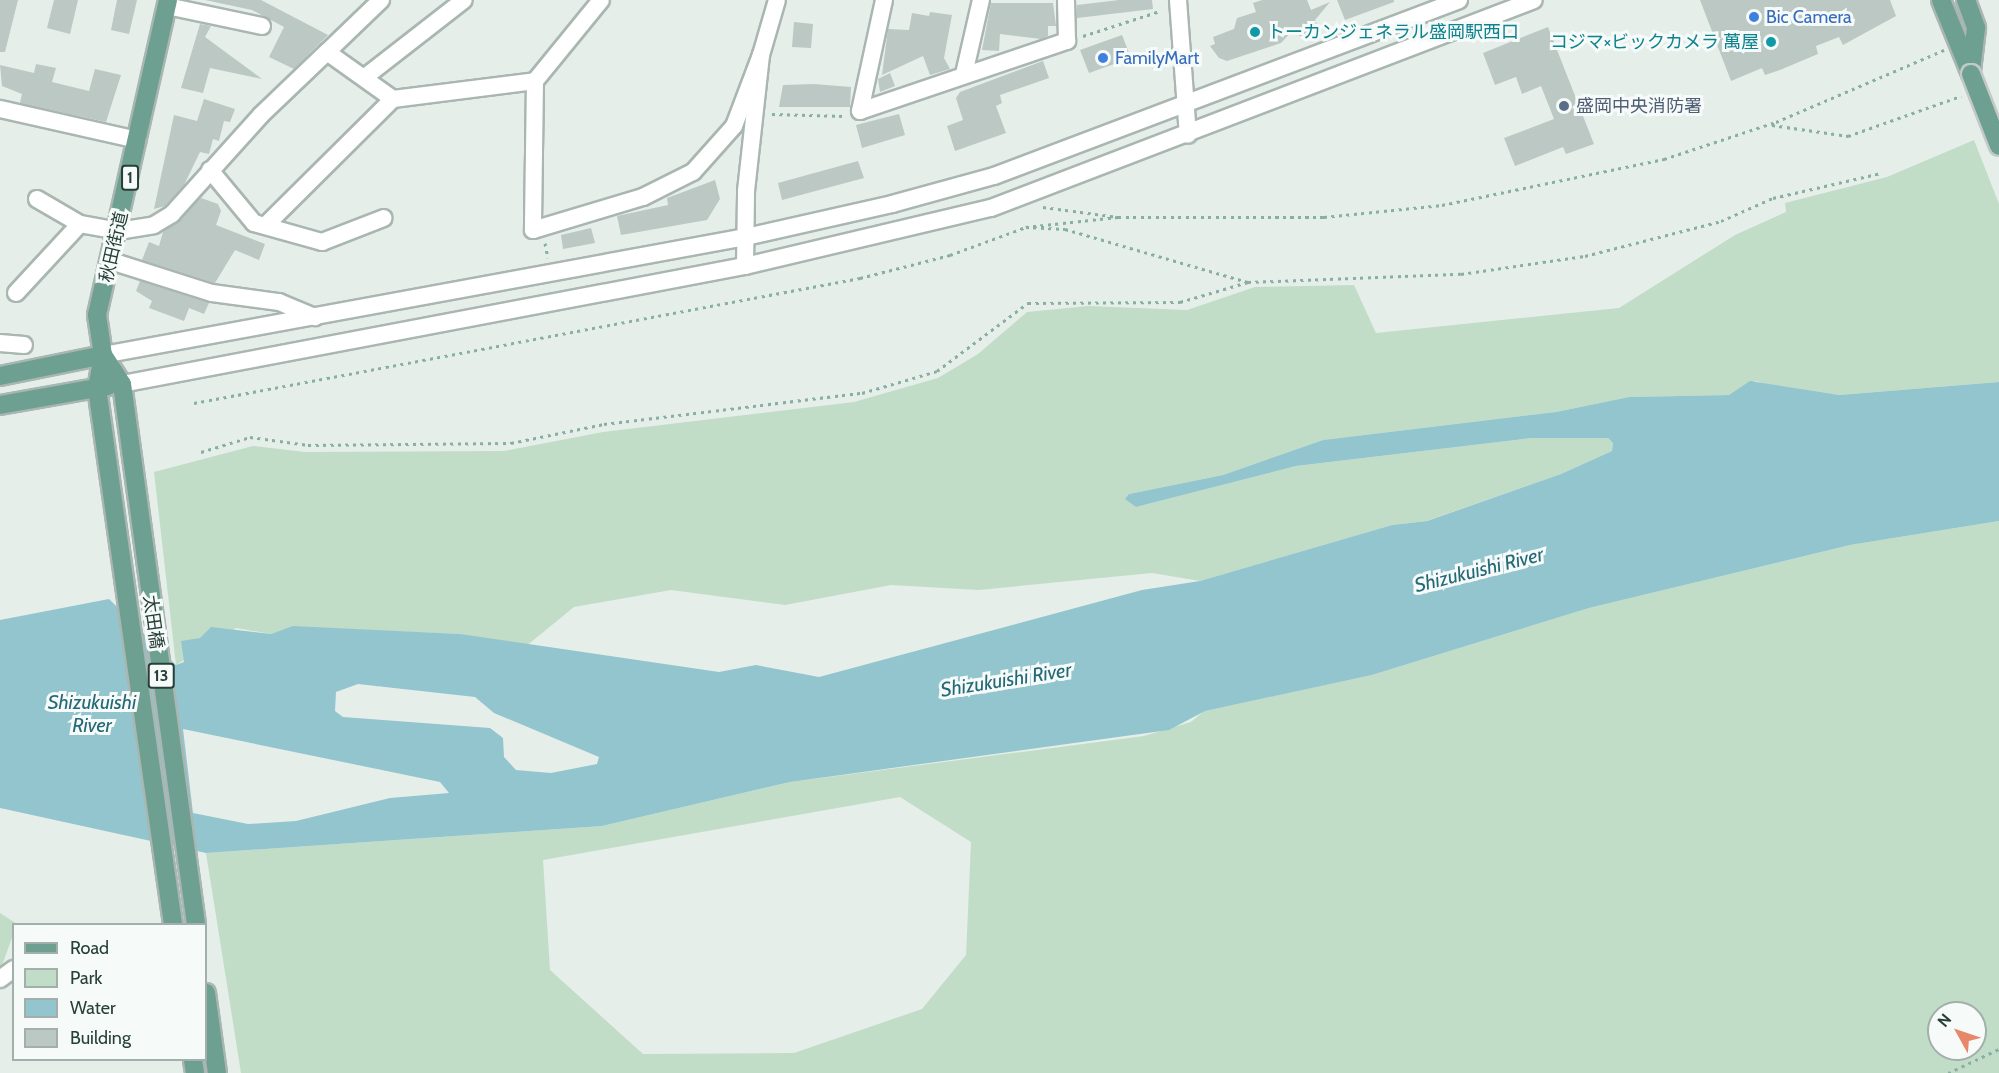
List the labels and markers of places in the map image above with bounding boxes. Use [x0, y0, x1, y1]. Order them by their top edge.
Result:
place label: Bic Camera [1766, 6, 1852, 28]
marker: Bic Camera [1747, 10, 1761, 24]
place label: トーカンジェネラル盛岡駅西口 [1267, 21, 1519, 43]
marker: トーカンジェネラル盛岡駅西口 [1248, 25, 1262, 39]
place label: コジマ×ビックカメラ 萬屋 [1550, 31, 1759, 53]
marker: コジマ×ビックカメラ 萬屋 [1764, 35, 1778, 49]
place label: FamilyMart [1115, 47, 1199, 69]
marker: FamilyMart [1096, 51, 1110, 65]
place label: 盛岡中央消防署 [1576, 95, 1702, 117]
marker: 盛岡中央消防署 [1557, 99, 1571, 113]

